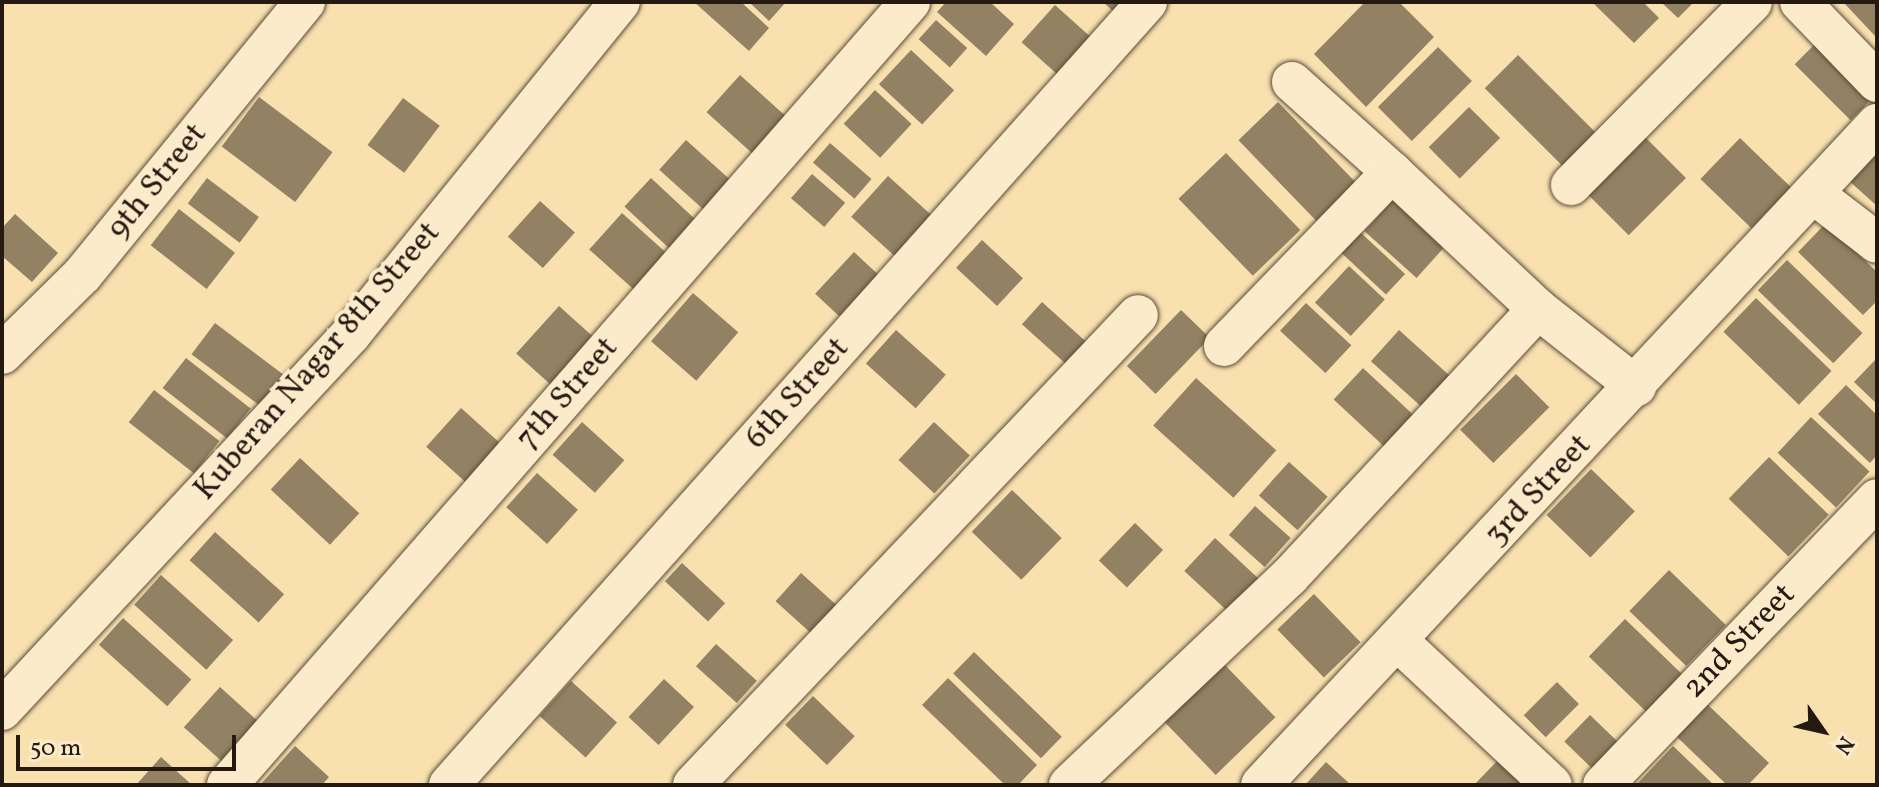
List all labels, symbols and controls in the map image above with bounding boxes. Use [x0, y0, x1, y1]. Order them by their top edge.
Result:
street label: 9th Street [100, 117, 216, 247]
street label: Kuberan Nagar 8th Street [187, 215, 449, 509]
street label: 7th Street [509, 330, 627, 458]
street label: 6th Street [738, 330, 858, 458]
street label: 3rd Street [1478, 427, 1600, 555]
street label: 2nd Street [1676, 577, 1804, 707]
north arrow [1783, 691, 1863, 771]
scale bar [20, 719, 240, 769]
text: N [1826, 729, 1861, 760]
text: 50 m [30, 732, 82, 766]

